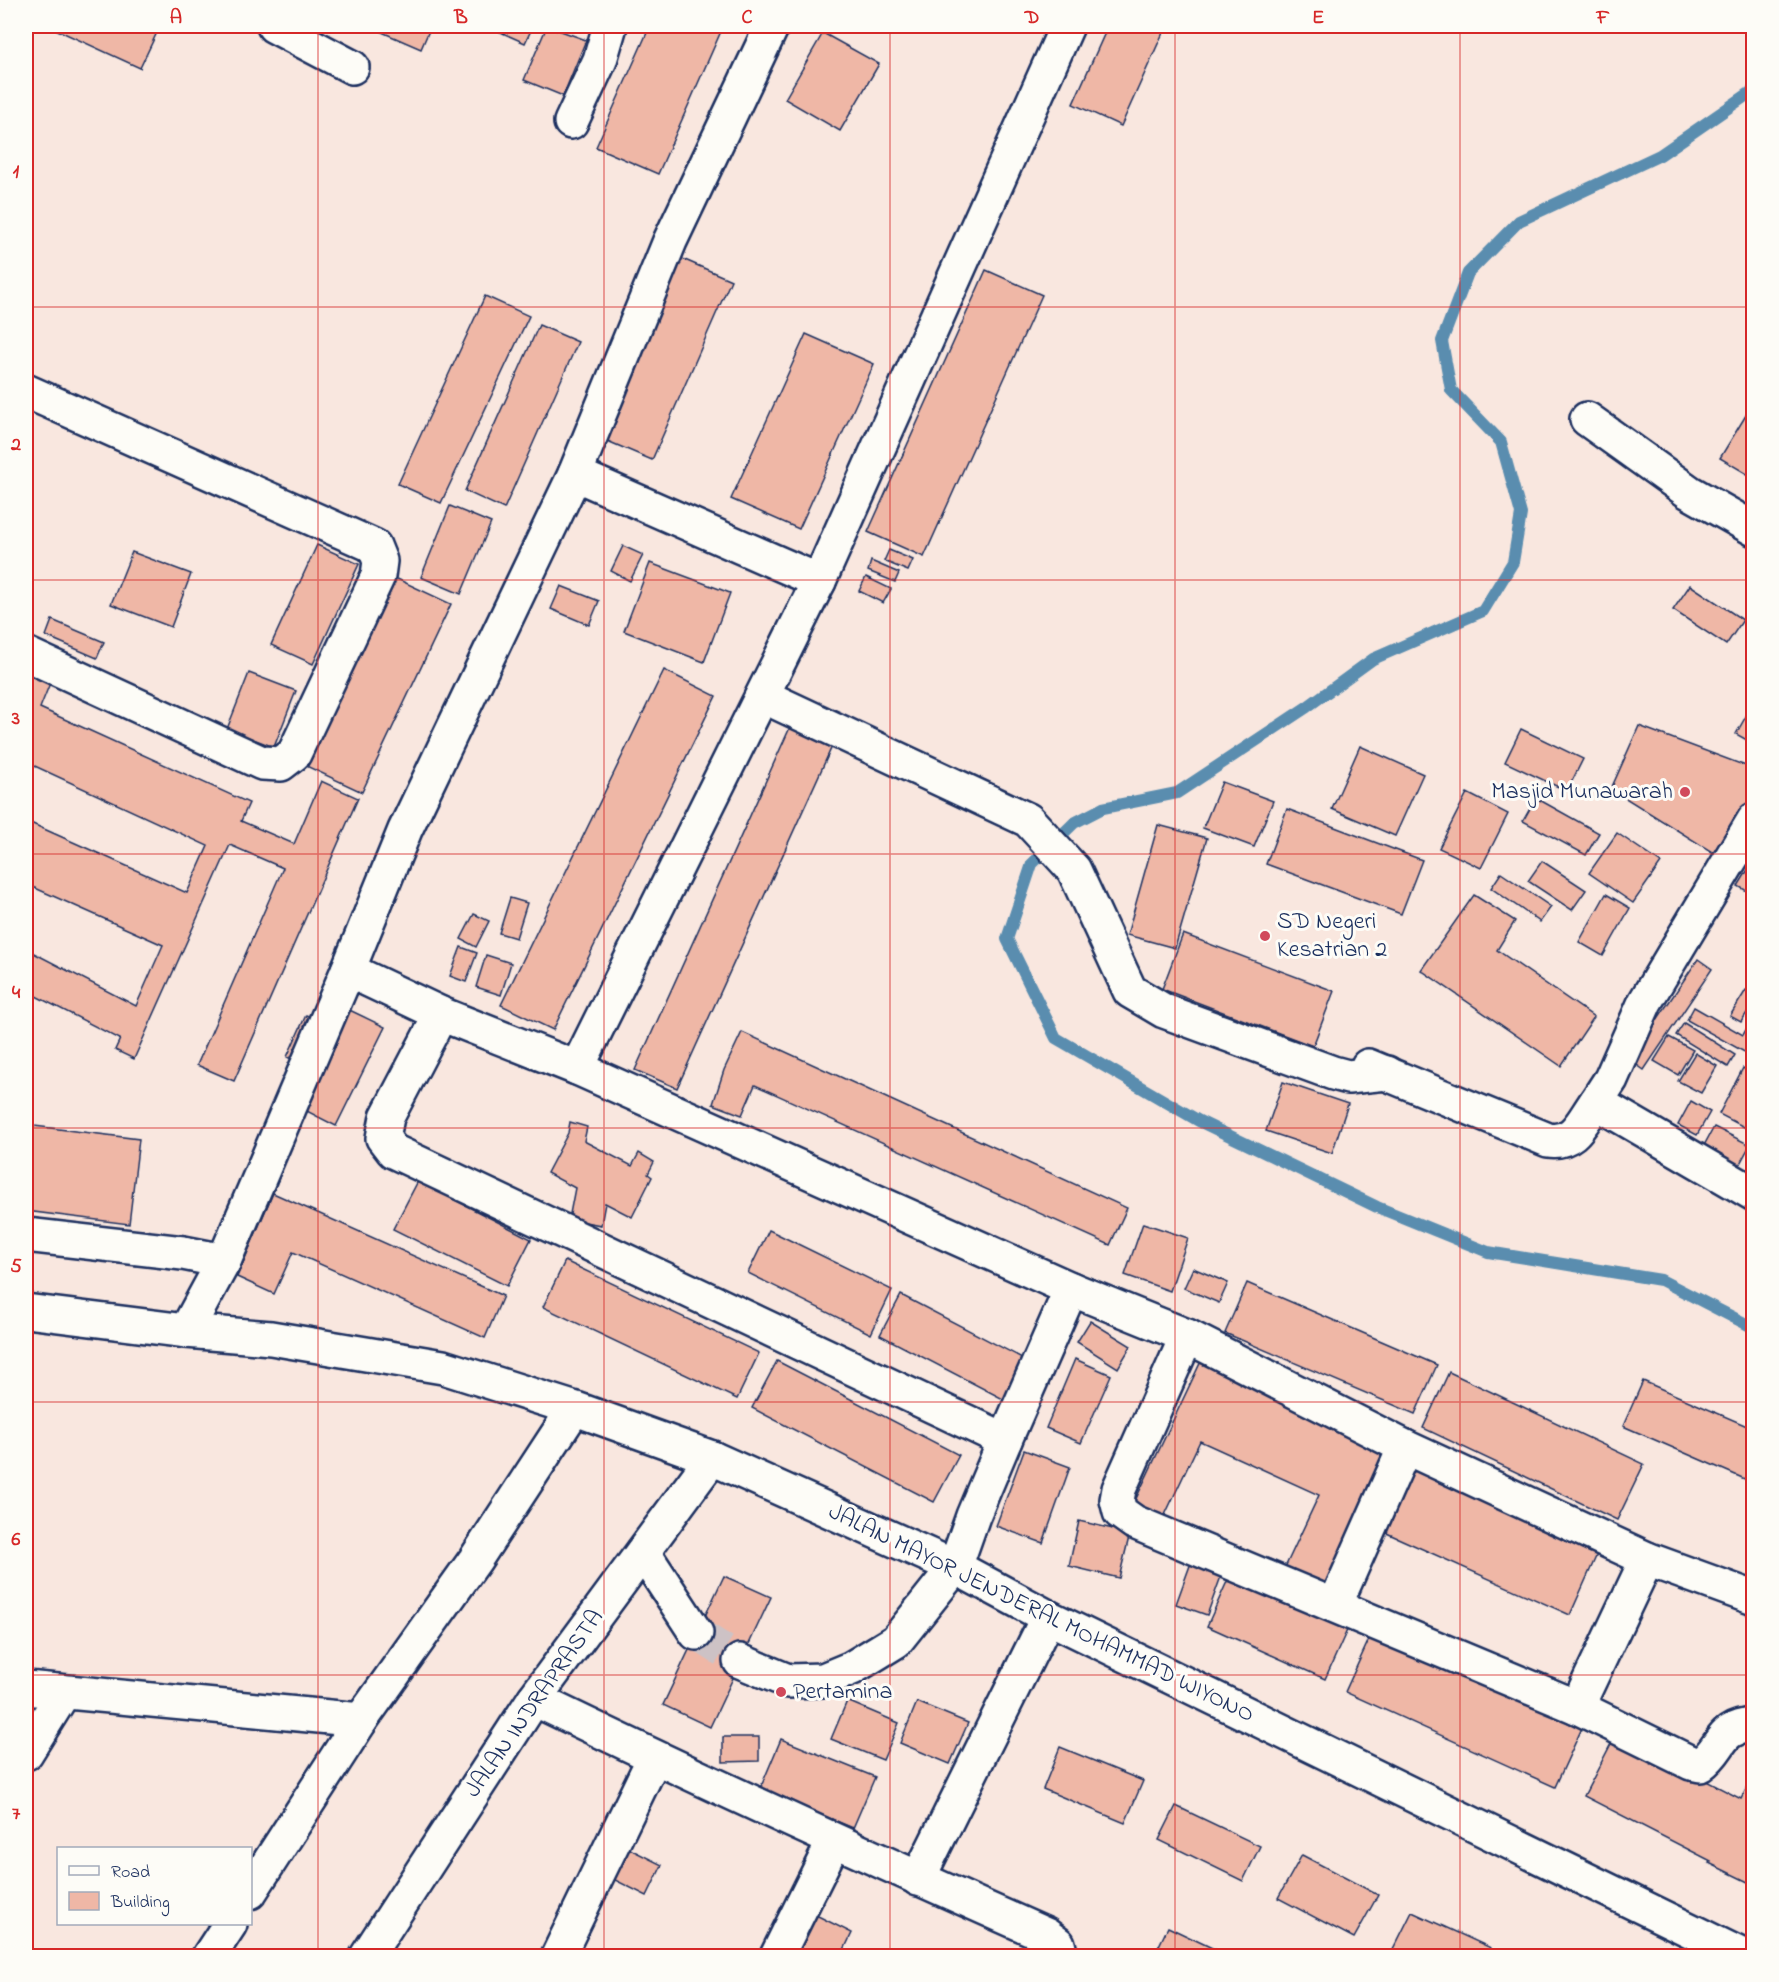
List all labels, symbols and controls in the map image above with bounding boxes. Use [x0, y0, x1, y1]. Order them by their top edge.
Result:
text: A [170, 4, 182, 33]
text: B [453, 4, 468, 33]
text: C [742, 4, 753, 33]
text: D [1024, 4, 1039, 33]
text: E [1312, 4, 1324, 33]
text: F [1596, 4, 1610, 33]
text: 1 [13, 158, 20, 187]
text: 2 [10, 431, 21, 460]
text: 3 [11, 705, 20, 734]
place label: Masjid Munawarah [1491, 775, 1673, 810]
marker: Masjid Munawarah [1678, 785, 1692, 799]
place label: SD Negeri Kesatrian 2 [1277, 905, 1387, 968]
marker: SD Negeri Kesatrian 2 [1258, 929, 1272, 943]
text: 4 [12, 979, 21, 1008]
text: 5 [10, 1253, 22, 1282]
street label: JALAN MAYOR JENDERAL MOHAMMAD WIYONO [822, 1495, 1260, 1733]
text: 6 [12, 1526, 21, 1555]
street label: JALAN INDRAPRASTA [457, 1603, 613, 1805]
place label: Pertamina [793, 1675, 892, 1710]
marker: Pertamina [774, 1685, 788, 1699]
text: 7 [12, 1800, 21, 1829]
legend [57, 1847, 252, 1925]
text: Road [111, 1860, 150, 1886]
text: Building [110, 1890, 170, 1917]

